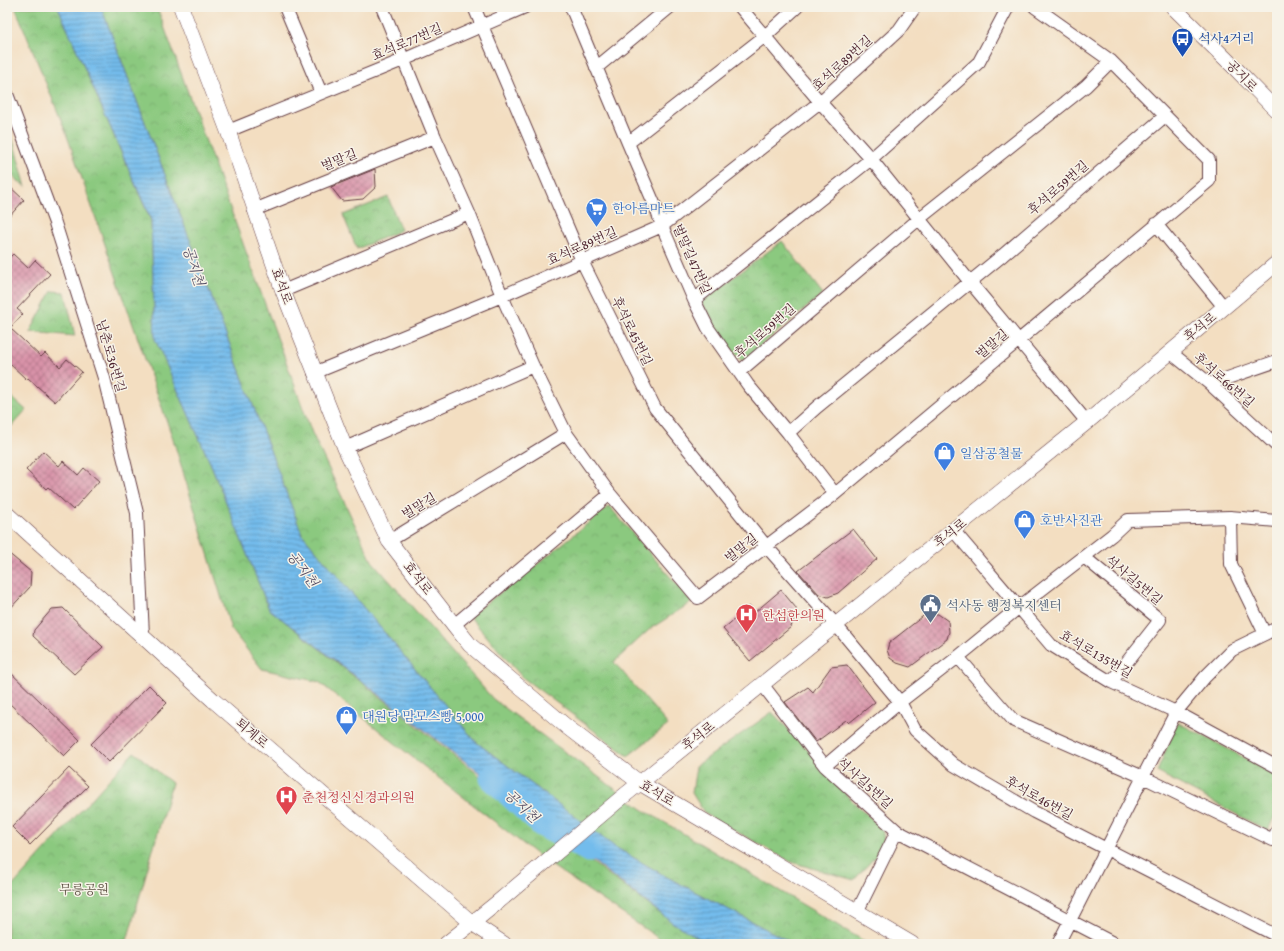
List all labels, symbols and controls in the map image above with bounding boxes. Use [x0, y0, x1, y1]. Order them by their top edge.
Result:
street label: 효석로77번길 [369, 19, 445, 65]
bus stop icon: 석사4거리 [1170, 25, 1196, 58]
place label: 석사4거리 [1198, 29, 1255, 48]
street label: 효석로89번길 [808, 31, 876, 95]
street label: 공지로 [1222, 56, 1262, 96]
street label: 벌말길 [318, 144, 360, 176]
street label: 후석로59번길 [1023, 156, 1093, 220]
supermarket icon: 한아름마트 [584, 195, 610, 228]
place label: 한아름마트 [612, 199, 675, 218]
street label: 벌말길47번길 [668, 221, 716, 297]
street label: 효석로89번길 [544, 222, 620, 270]
water label: 공지천 [178, 244, 210, 290]
street label: 효석로 [267, 265, 298, 307]
street label: 후석로45번길 [607, 293, 657, 369]
street label: 후석로59번길 [730, 299, 800, 363]
street label: 후석로 [1179, 307, 1221, 346]
street label: 남춘로36번길 [91, 317, 131, 395]
street label: 벌말길 [971, 325, 1013, 363]
street label: 후석로66번길 [1189, 348, 1259, 412]
shop icon: 일삼공철물 [932, 440, 958, 473]
place label: 일삼공철물 [960, 444, 1023, 463]
street label: 벌말길 [398, 488, 440, 524]
shop icon: 호반사진관 [1012, 507, 1038, 540]
place label: 호반사진관 [1040, 511, 1103, 530]
street label: 후석로 [929, 513, 971, 552]
street label: 벌말길 [720, 529, 762, 567]
water label: 공지천 [283, 547, 324, 592]
street label: 석사길5번길 [1101, 551, 1167, 609]
street label: 효석로 [399, 557, 437, 599]
public building icon: 석사동 행정복지센터 [917, 592, 943, 625]
place label: 석사동 행정복지센터 [946, 596, 1062, 615]
hospital icon: 한섬한의원 [733, 602, 759, 635]
place label: 한섬한의원 [762, 606, 825, 625]
street label: 효석로135번길 [1056, 625, 1136, 683]
shop icon: 대원당 맘모스빵 5,000 [333, 703, 359, 736]
place label: 대원당 맘모스빵 5,000 [362, 707, 484, 726]
street label: 퇴계로 [232, 713, 273, 753]
street label: 후석로 [677, 716, 719, 755]
street label: 석사길5번길 [833, 753, 897, 813]
street label: 후석로46번길 [1001, 771, 1077, 825]
street label: 효석로 [636, 775, 678, 811]
hospital icon: 춘천정신신경과의원 [274, 784, 300, 817]
water label: 공지천 [500, 785, 545, 828]
place label: 춘천정신신경과의원 [302, 788, 415, 807]
park label: 무릉공원 [59, 880, 109, 899]

